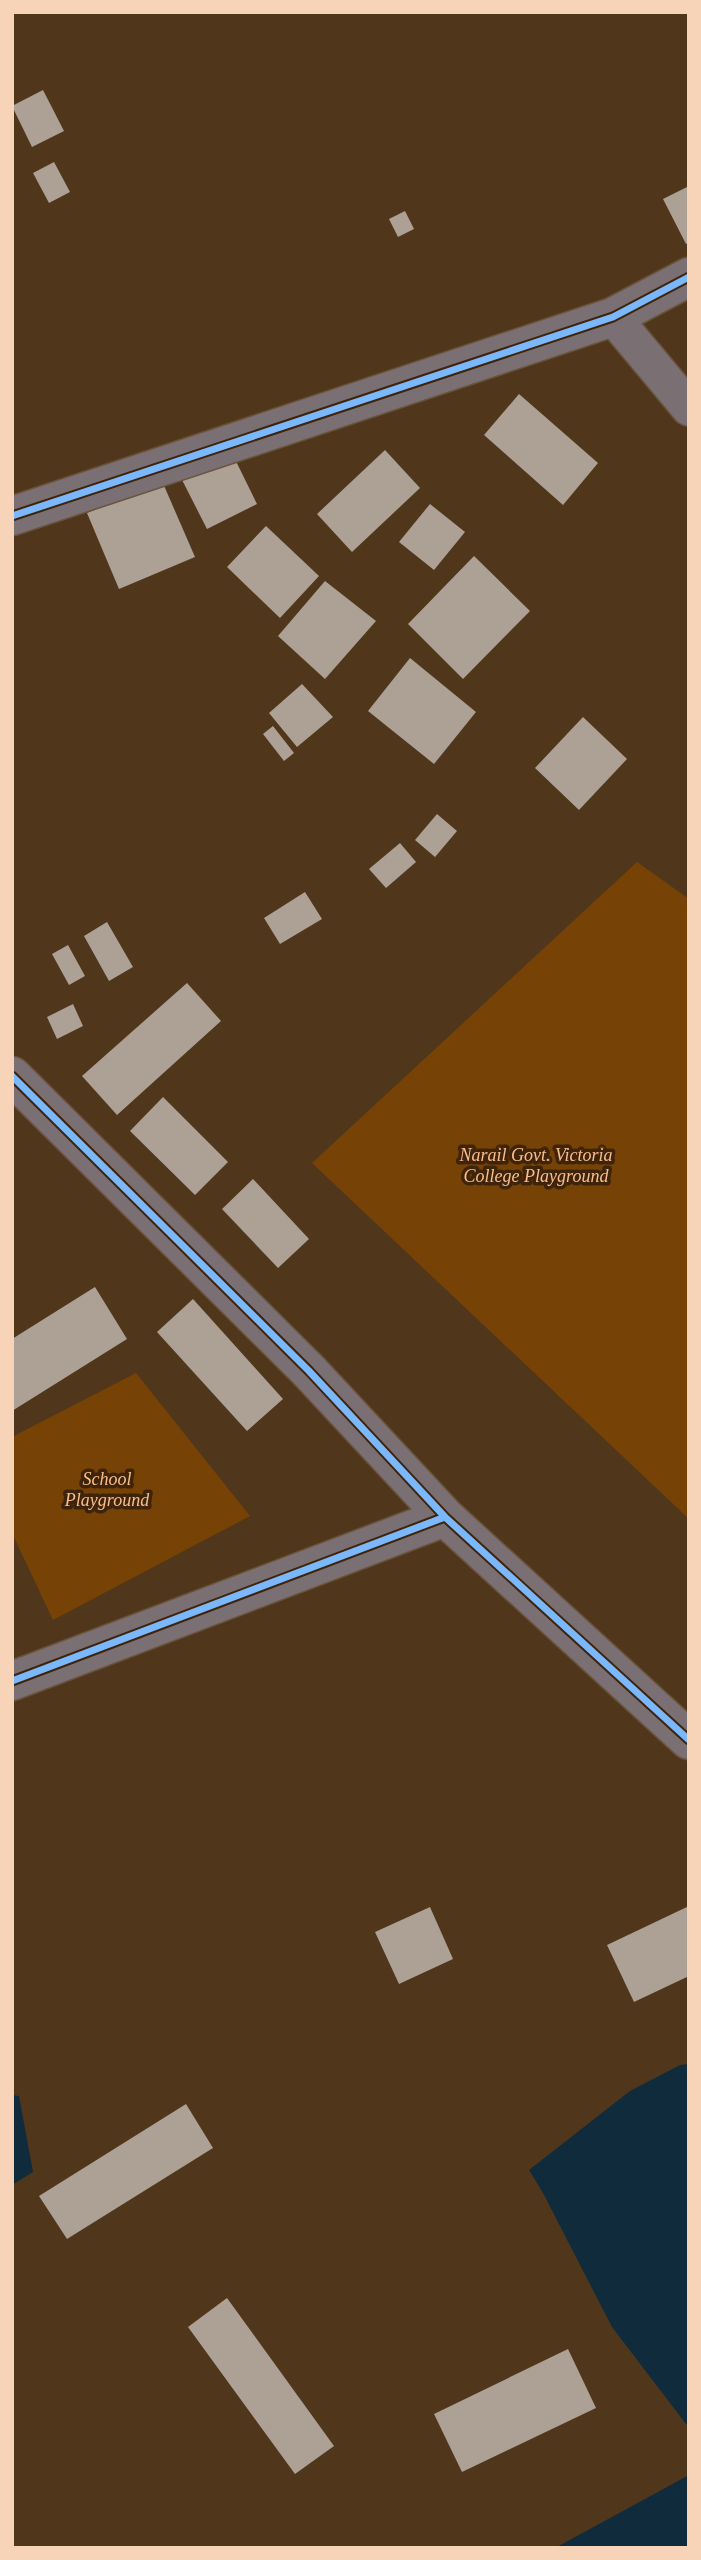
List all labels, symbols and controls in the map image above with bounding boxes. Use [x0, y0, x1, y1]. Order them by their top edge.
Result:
park label: Narail Govt. Victoria College Playground [458, 1145, 613, 1186]
park label: School Playground [64, 1469, 150, 1510]

